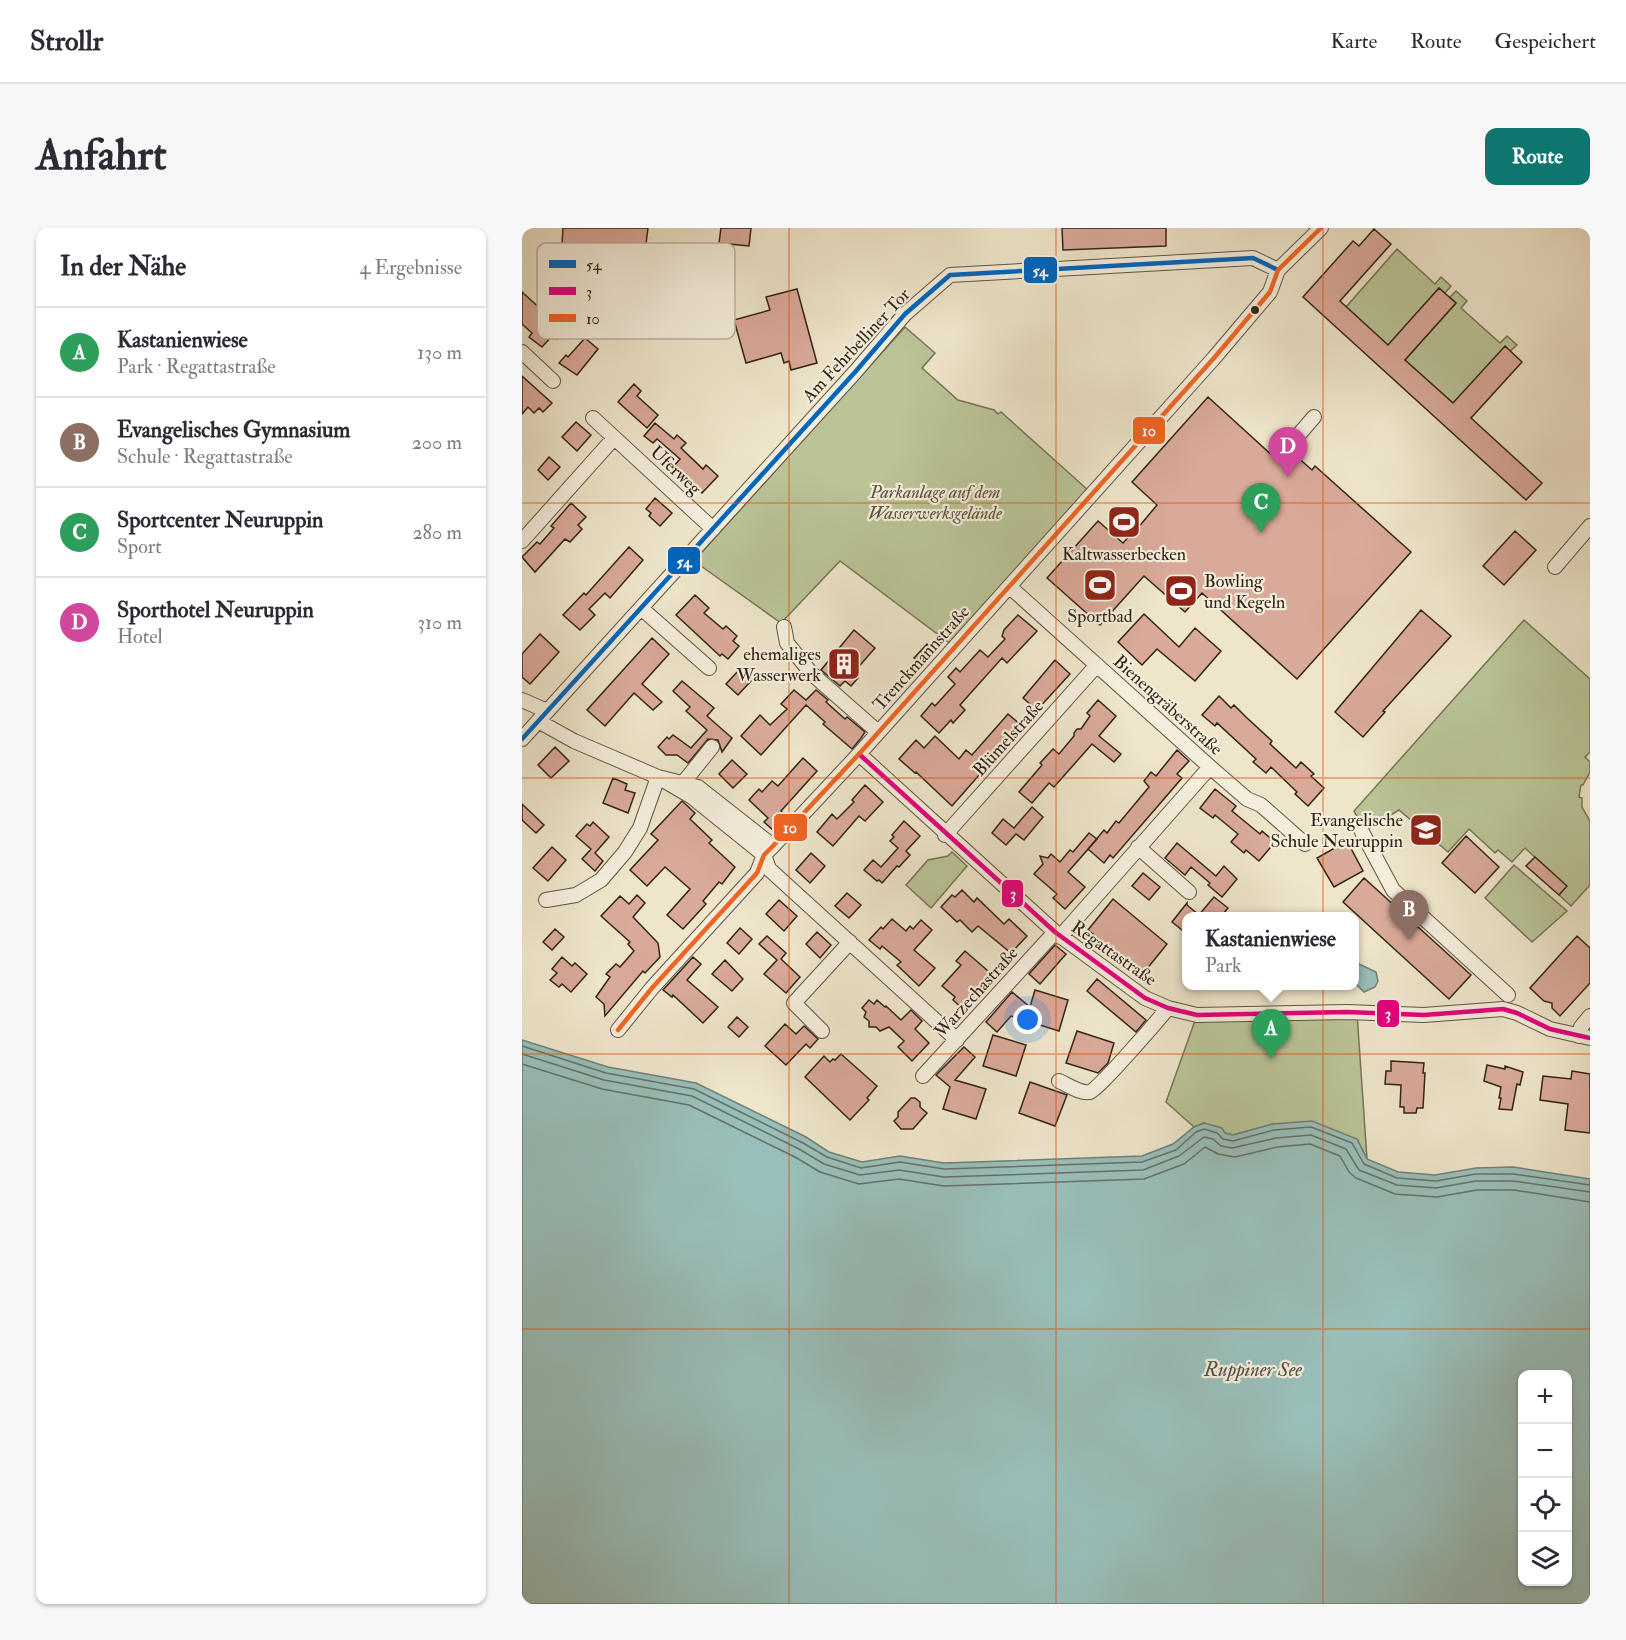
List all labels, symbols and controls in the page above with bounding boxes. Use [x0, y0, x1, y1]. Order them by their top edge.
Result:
text: Strollr [30, 24, 103, 59]
text: Karte [1331, 28, 1377, 55]
text: Route [1410, 28, 1462, 55]
text: Gespeichert [1495, 28, 1596, 55]
button: Route [1485, 128, 1590, 185]
text: Anfahrt [36, 130, 167, 182]
legend [537, 243, 735, 339]
text: In der Nähe [60, 251, 186, 283]
text: 4 Ergebnisse [360, 255, 462, 280]
text: 54 [586, 255, 603, 275]
line badge: 54 [1023, 256, 1058, 284]
text: 54 [1032, 261, 1049, 281]
text: 3 [586, 282, 592, 302]
street label: Am Fehrbelliner Tor [797, 283, 915, 408]
unlabelled marker [1249, 304, 1261, 316]
text: 10 [586, 309, 600, 329]
text: Kastanienwiese [117, 326, 248, 354]
text: A [73, 340, 86, 365]
text: 130 m [417, 340, 462, 365]
text: Park · Regattastraße [117, 354, 276, 379]
text: Evangelisches Gymnasium [117, 416, 350, 444]
line badge: 10 [1132, 416, 1166, 445]
text: 10 [1142, 421, 1156, 441]
pin: D [1268, 428, 1308, 477]
text: B [73, 430, 86, 455]
text: 200 m [412, 430, 462, 455]
street label: Uferweg [645, 441, 707, 501]
text: Schule · Regattastraße [117, 444, 293, 469]
park label: Parkanlage auf dem Wasserwerksgelände [868, 481, 1003, 525]
pin: C [1242, 484, 1280, 533]
sports icon: Kaltwasserbecken [1106, 504, 1142, 540]
text: Sportcenter Neuruppin [117, 506, 323, 534]
text: C [72, 520, 87, 545]
text: 280 m [412, 520, 462, 545]
text: Sport [117, 534, 162, 559]
place label: Kaltwasserbecken [1062, 543, 1186, 566]
line badge: 54 [667, 546, 701, 575]
text: 54 [676, 552, 693, 572]
sports icon: Sportbad [1082, 567, 1118, 603]
place label: Bowling und Kegeln [1204, 570, 1285, 614]
sports icon: Bowling und Kegeln [1163, 573, 1199, 609]
text: Sporthotel Neuruppin [117, 596, 314, 624]
street label: Trenckmannstraße [868, 601, 975, 716]
place label: Sportbad [1067, 605, 1133, 628]
text: D [71, 610, 88, 635]
text: 310 m [417, 610, 462, 635]
text: Hotel [117, 624, 163, 649]
place label: ehemaliges Wasserwerk [736, 643, 821, 687]
building icon: ehemaliges Wasserwerk [826, 646, 862, 682]
street label: Bienengräberstraße [1108, 650, 1228, 761]
street label: Blümelstraße [968, 695, 1049, 781]
place label: Evangelische Schule Neuruppin [1270, 809, 1403, 853]
school or university icon: Evangelische Schule Neuruppin [1408, 812, 1444, 848]
line badge: 10 [773, 813, 808, 842]
text: 10 [783, 818, 797, 838]
line badge: 3 [1001, 879, 1024, 908]
text: 3 [1010, 884, 1016, 904]
pin: B [1390, 890, 1428, 940]
popup [1182, 912, 1359, 990]
street label: Regattastraße [1067, 916, 1161, 991]
text: Kastanienwiese [1205, 925, 1336, 953]
street label: Warzechastraße [929, 942, 1024, 1043]
text: Park [1205, 953, 1242, 978]
line badge: 3 [1376, 999, 1400, 1028]
text: 3 [1385, 1004, 1391, 1024]
your location [1013, 1005, 1042, 1034]
pin: A [1252, 1010, 1290, 1059]
water label: Ruppiner See [1203, 1357, 1302, 1382]
map controls [1518, 1370, 1572, 1586]
button: + [1518, 1370, 1572, 1424]
button: − [1518, 1424, 1572, 1478]
button: locate [1518, 1478, 1572, 1532]
button: layers [1518, 1532, 1572, 1586]

